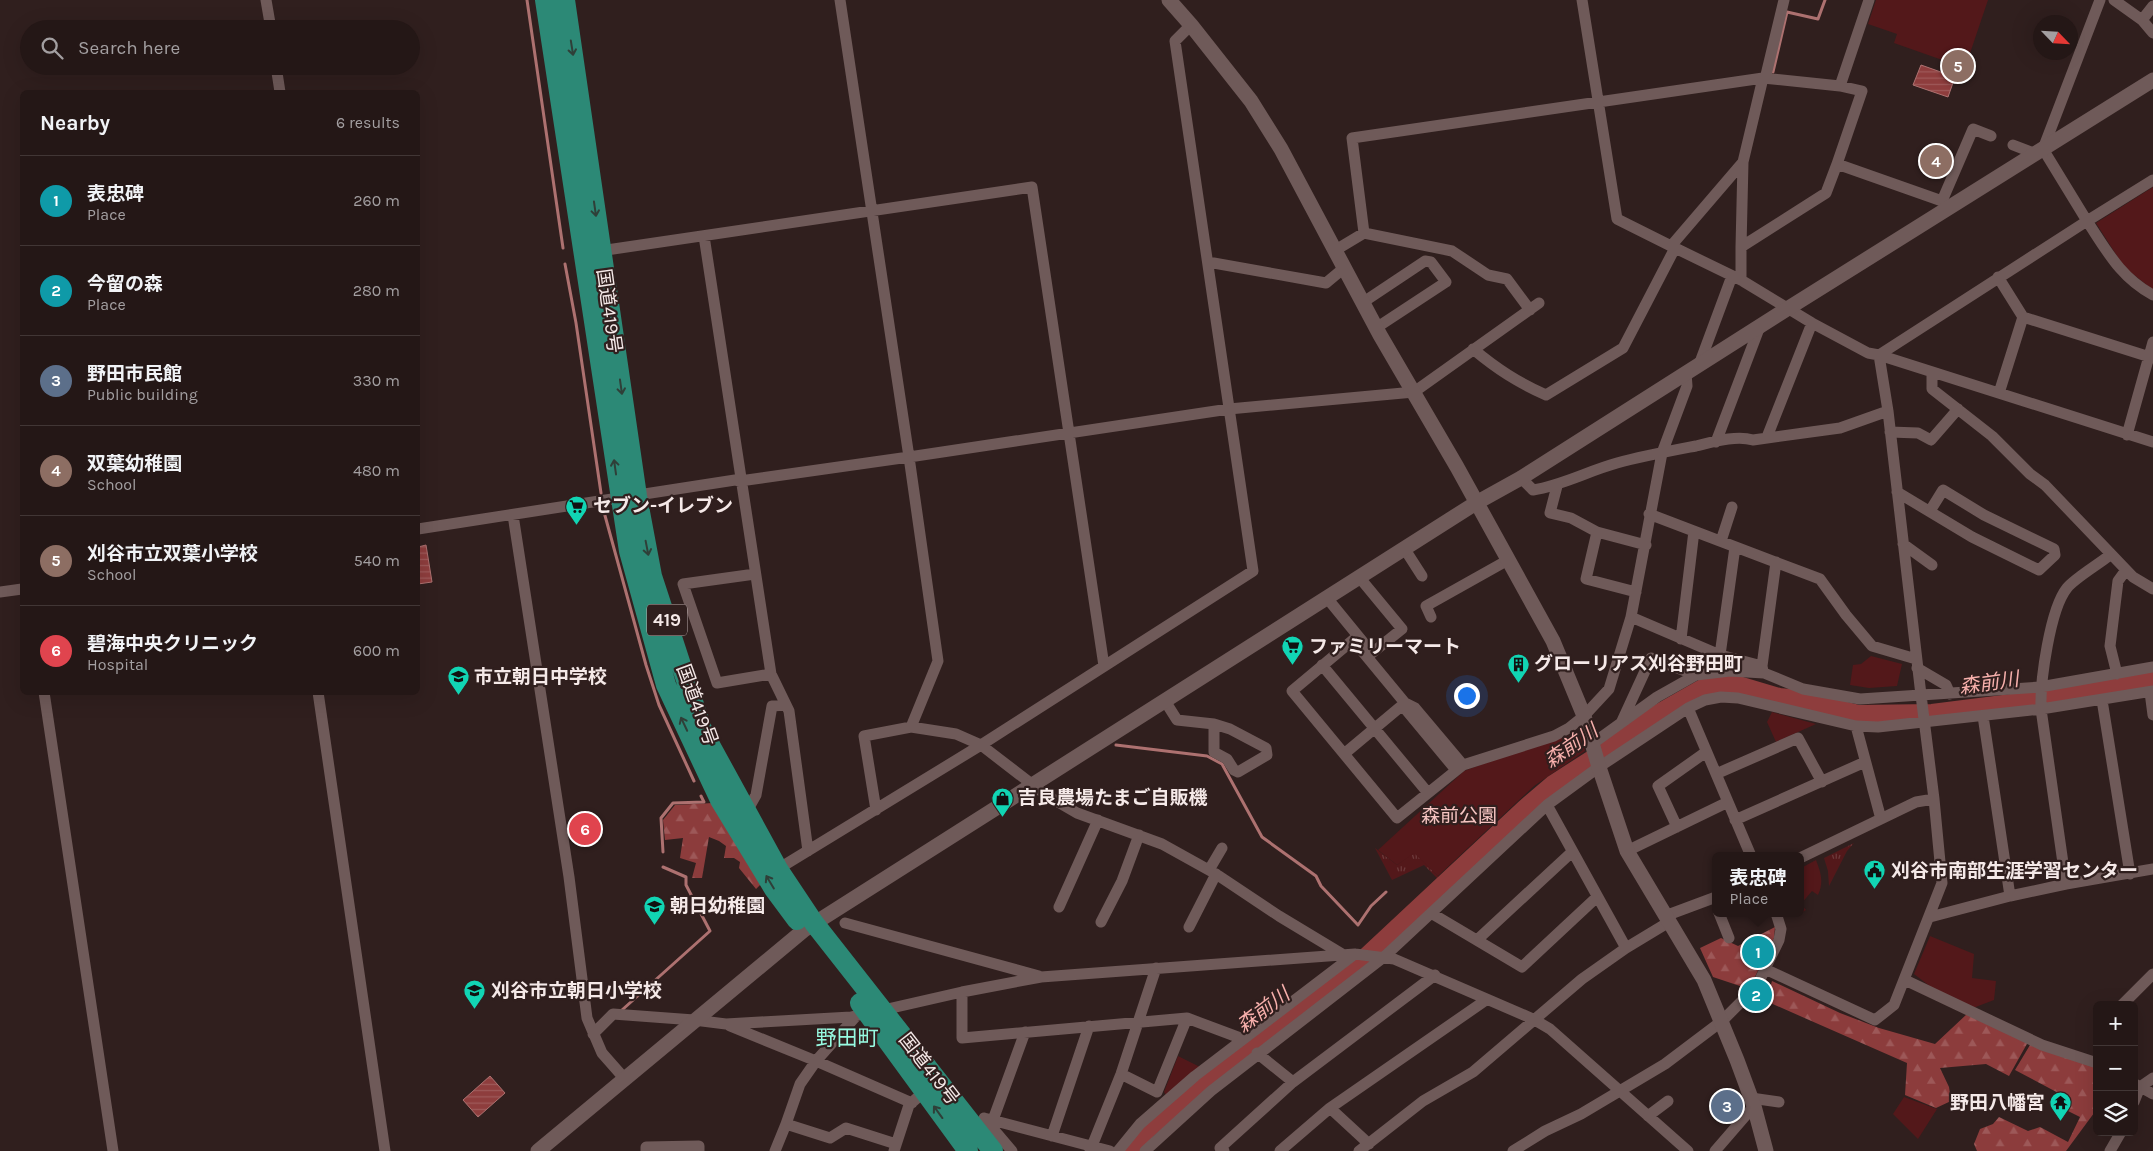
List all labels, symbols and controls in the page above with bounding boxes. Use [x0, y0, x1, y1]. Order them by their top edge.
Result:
north arrow [2033, 15, 2078, 60]
search box [20, 20, 420, 75]
icon: search [38, 34, 66, 62]
text: Search here [78, 37, 180, 59]
one-way arrow [568, 40, 578, 56]
pin: 5 [1942, 47, 1974, 85]
text: Nearby [40, 111, 110, 135]
text: 6 results [336, 113, 400, 132]
pin: 4 [1920, 142, 1952, 180]
text: 表忠碑 [87, 183, 144, 205]
text: 1 [53, 191, 59, 210]
text: 260 m [353, 191, 400, 210]
one-way arrow [590, 201, 600, 217]
text: Place [87, 205, 126, 224]
street label: 国道419号 [592, 267, 626, 355]
text: 今留の森 [87, 273, 163, 295]
text: 2 [51, 281, 61, 300]
text: 280 m [353, 281, 400, 300]
text: Place [87, 295, 126, 314]
text: 野田市民館 [87, 363, 182, 385]
text: 3 [51, 371, 61, 390]
text: 330 m [353, 371, 400, 390]
one-way arrow [616, 379, 626, 395]
text: Public building [87, 385, 198, 404]
text: 双葉幼稚園 [87, 453, 182, 475]
one-way arrow [610, 459, 620, 475]
text: 4 [51, 461, 61, 480]
text: 480 m [353, 461, 400, 480]
text: School [87, 475, 137, 494]
supermarket icon: セブン-イレブン [565, 494, 589, 525]
place label: セブン-イレブン [593, 495, 733, 517]
one-way arrow [643, 539, 652, 555]
text: 刈谷市立双葉小学校 [87, 543, 258, 565]
text: 5 [51, 551, 61, 570]
text: 540 m [354, 551, 400, 570]
text: School [87, 565, 137, 584]
road number: 419 [647, 604, 687, 636]
text: 碧海中央クリニック [87, 633, 258, 655]
supermarket icon: ファミリーマート [1281, 635, 1305, 666]
place label: ファミリーマート [1309, 636, 1461, 658]
text: 6 [51, 641, 61, 660]
text: 600 m [353, 641, 400, 660]
building icon: グローリアス刈谷野田町 [1506, 652, 1530, 683]
place label: グローリアス刈谷野田町 [1534, 653, 1743, 675]
text: Hospital [87, 655, 148, 674]
street label: 国道419号 [672, 661, 722, 749]
school or university icon: 市立朝日中学校 [446, 665, 470, 696]
place label: 市立朝日中学校 [474, 666, 607, 688]
water label: 森前川 [1958, 667, 2022, 699]
your location [1454, 683, 1480, 709]
one-way arrow [679, 717, 689, 732]
water label: 森前川 [1540, 718, 1604, 773]
shop icon: 吉良農場たまご自販機 [990, 786, 1014, 817]
place label: 吉良農場たまご自販機 [1018, 787, 1207, 809]
park label: 森前公園 [1421, 805, 1497, 827]
pin: 6 [569, 810, 601, 848]
popup [1712, 852, 1804, 917]
public building icon: 刈谷市南部生涯学習センター [1863, 859, 1887, 890]
place label: 刈谷市南部生涯学習センター [1891, 860, 2138, 882]
text: 表忠碑 [1729, 867, 1787, 889]
one-way arrow [765, 876, 775, 890]
text: Place [1729, 889, 1768, 908]
school or university icon: 朝日幼稚園 [642, 894, 666, 925]
place label: 朝日幼稚園 [670, 895, 765, 917]
pin: 1 [1742, 933, 1774, 971]
pin: 2 [1740, 976, 1772, 1014]
school or university icon: 刈谷市立朝日小学校 [463, 979, 487, 1010]
place label: 刈谷市立朝日小学校 [491, 980, 662, 1002]
water label: 森前川 [1232, 982, 1295, 1037]
map controls [2093, 1001, 2138, 1136]
button: + [2093, 1001, 2138, 1046]
district label: 野田町 [816, 1026, 879, 1050]
street label: 国道419号 [894, 1029, 964, 1109]
button: − [2093, 1046, 2138, 1091]
pin: 3 [1711, 1087, 1743, 1125]
temple icon: 野田八幡宮 [2049, 1091, 2073, 1122]
button: layers [2093, 1091, 2138, 1136]
place label: 野田八幡宮 [1950, 1092, 2045, 1114]
one-way arrow [933, 1105, 943, 1119]

